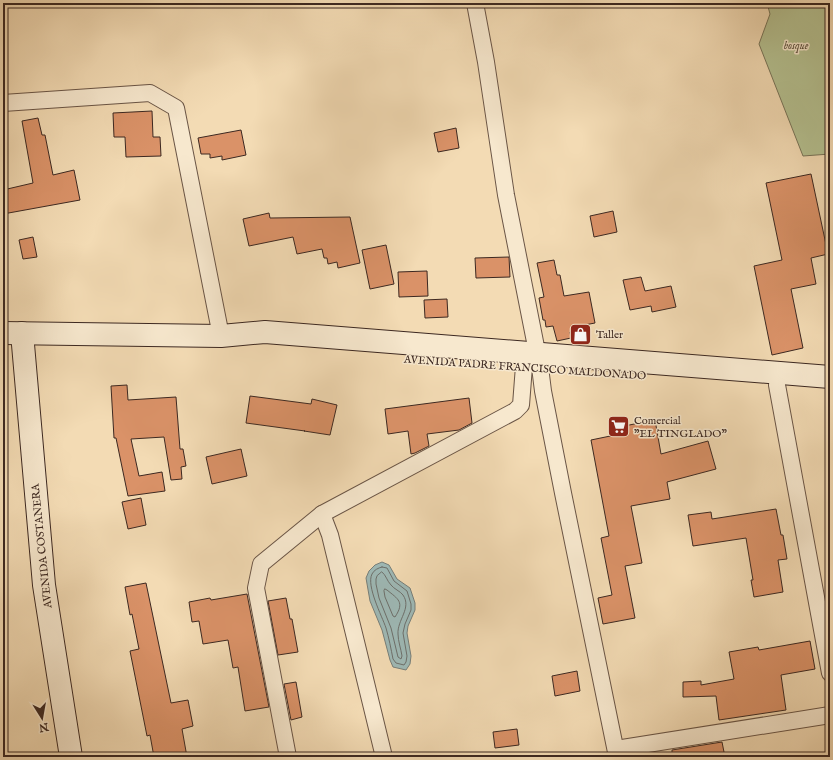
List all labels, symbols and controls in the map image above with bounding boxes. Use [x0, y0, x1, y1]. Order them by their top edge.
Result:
park label: bosque [784, 39, 809, 53]
shop icon: Taller [568, 321, 594, 347]
place label: Taller [596, 328, 623, 342]
street label: AVENIDA PADRE FRANCISCO MALDONADO [402, 352, 647, 383]
supermarket icon: Comercial "EL TINGLADO" [605, 413, 631, 439]
place label: Comercial "EL TINGLADO" [634, 414, 727, 441]
street label: AVENIDA COSTANERA [28, 482, 56, 610]
north arrow [22, 698, 62, 738]
text: N [37, 719, 51, 735]

